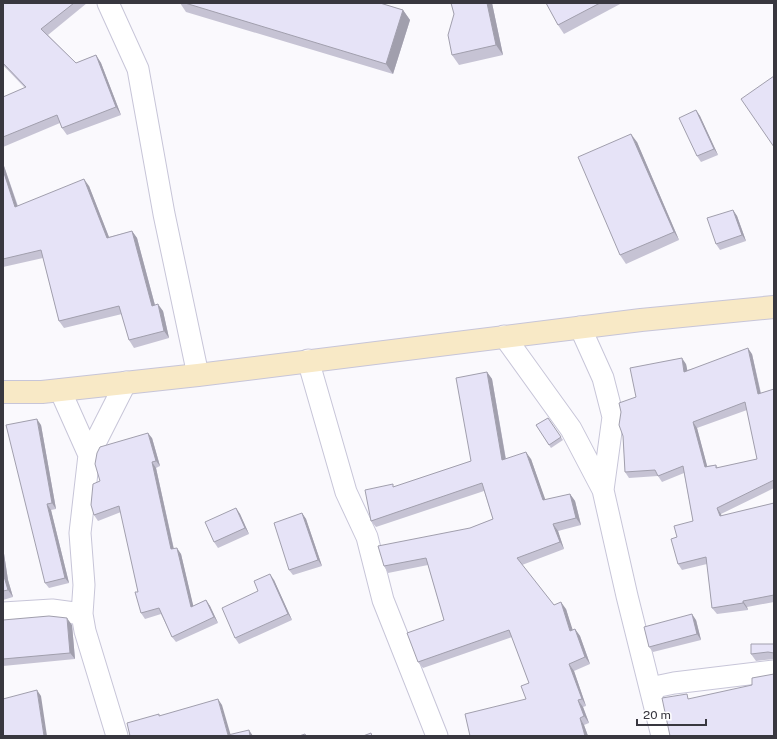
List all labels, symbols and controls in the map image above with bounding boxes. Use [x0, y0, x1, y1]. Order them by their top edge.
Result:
scale bar [637, 701, 706, 727]
text: 20 m [643, 708, 671, 722]

